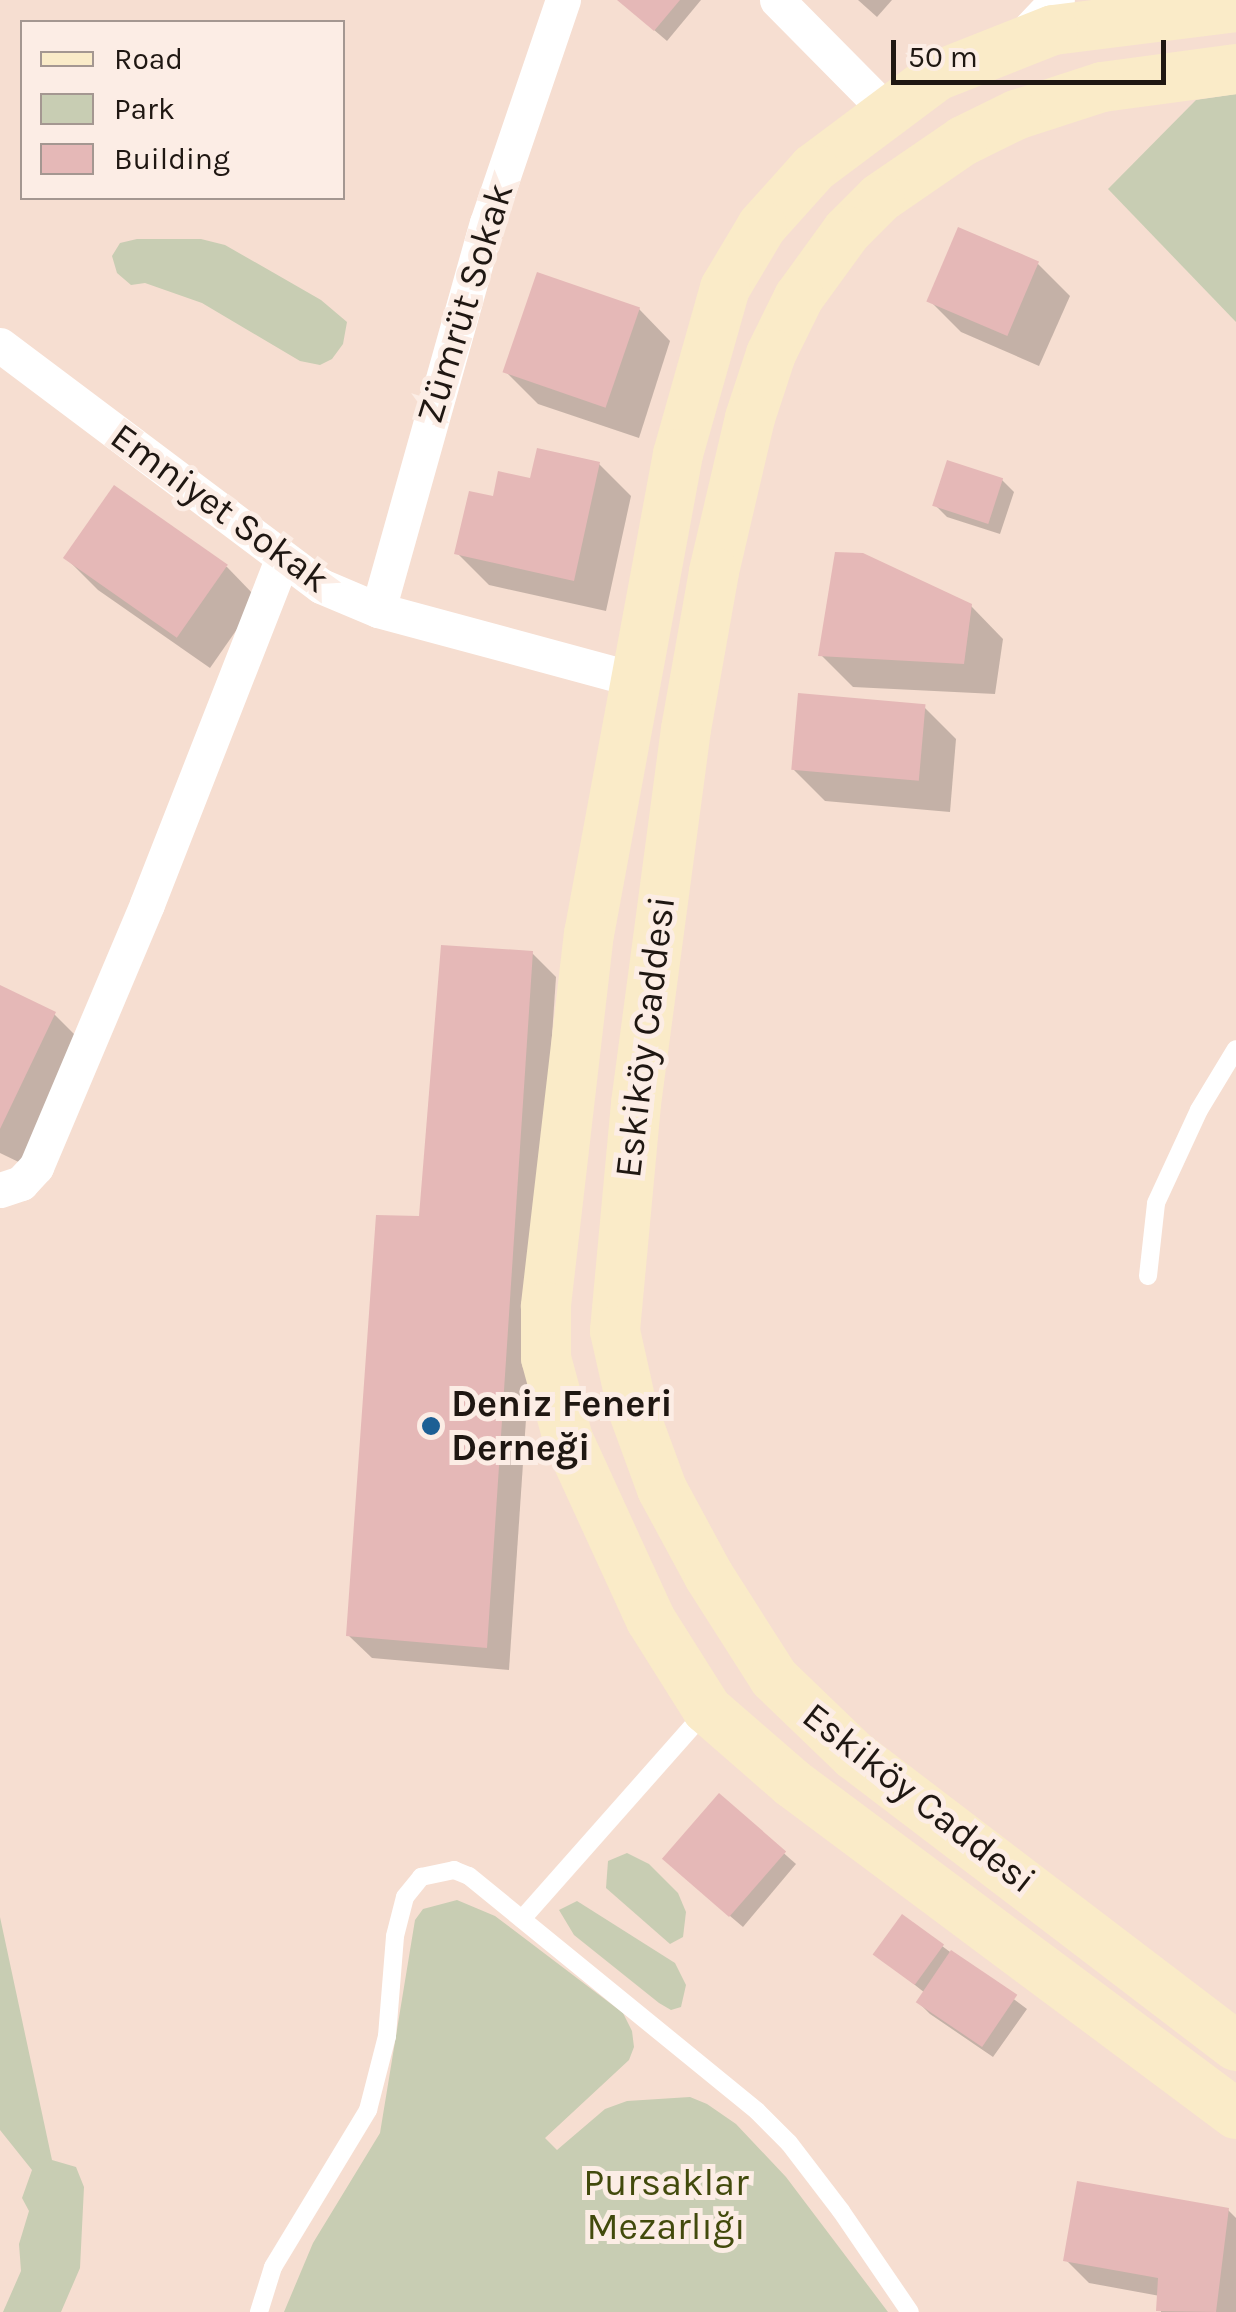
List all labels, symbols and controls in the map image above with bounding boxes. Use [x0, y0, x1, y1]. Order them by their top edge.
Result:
legend [20, 20, 345, 200]
scale bar [896, 20, 1171, 82]
text: 50 m [908, 39, 978, 75]
text: Road [114, 41, 183, 77]
text: Park [114, 91, 175, 127]
text: Building [114, 141, 230, 177]
street label: Zümrüt Sokak [407, 177, 523, 429]
street label: Emniyet Sokak [102, 413, 338, 603]
street label: Eskiköy Caddesi [605, 894, 685, 1180]
place label: Deniz Feneri Derneği [451, 1381, 673, 1470]
marker: Deniz Feneri Derneği [420, 1415, 442, 1437]
street label: Eskiköy Caddesi [793, 1693, 1045, 1903]
park label: Pursaklar Mezarlığı [583, 2160, 749, 2250]

